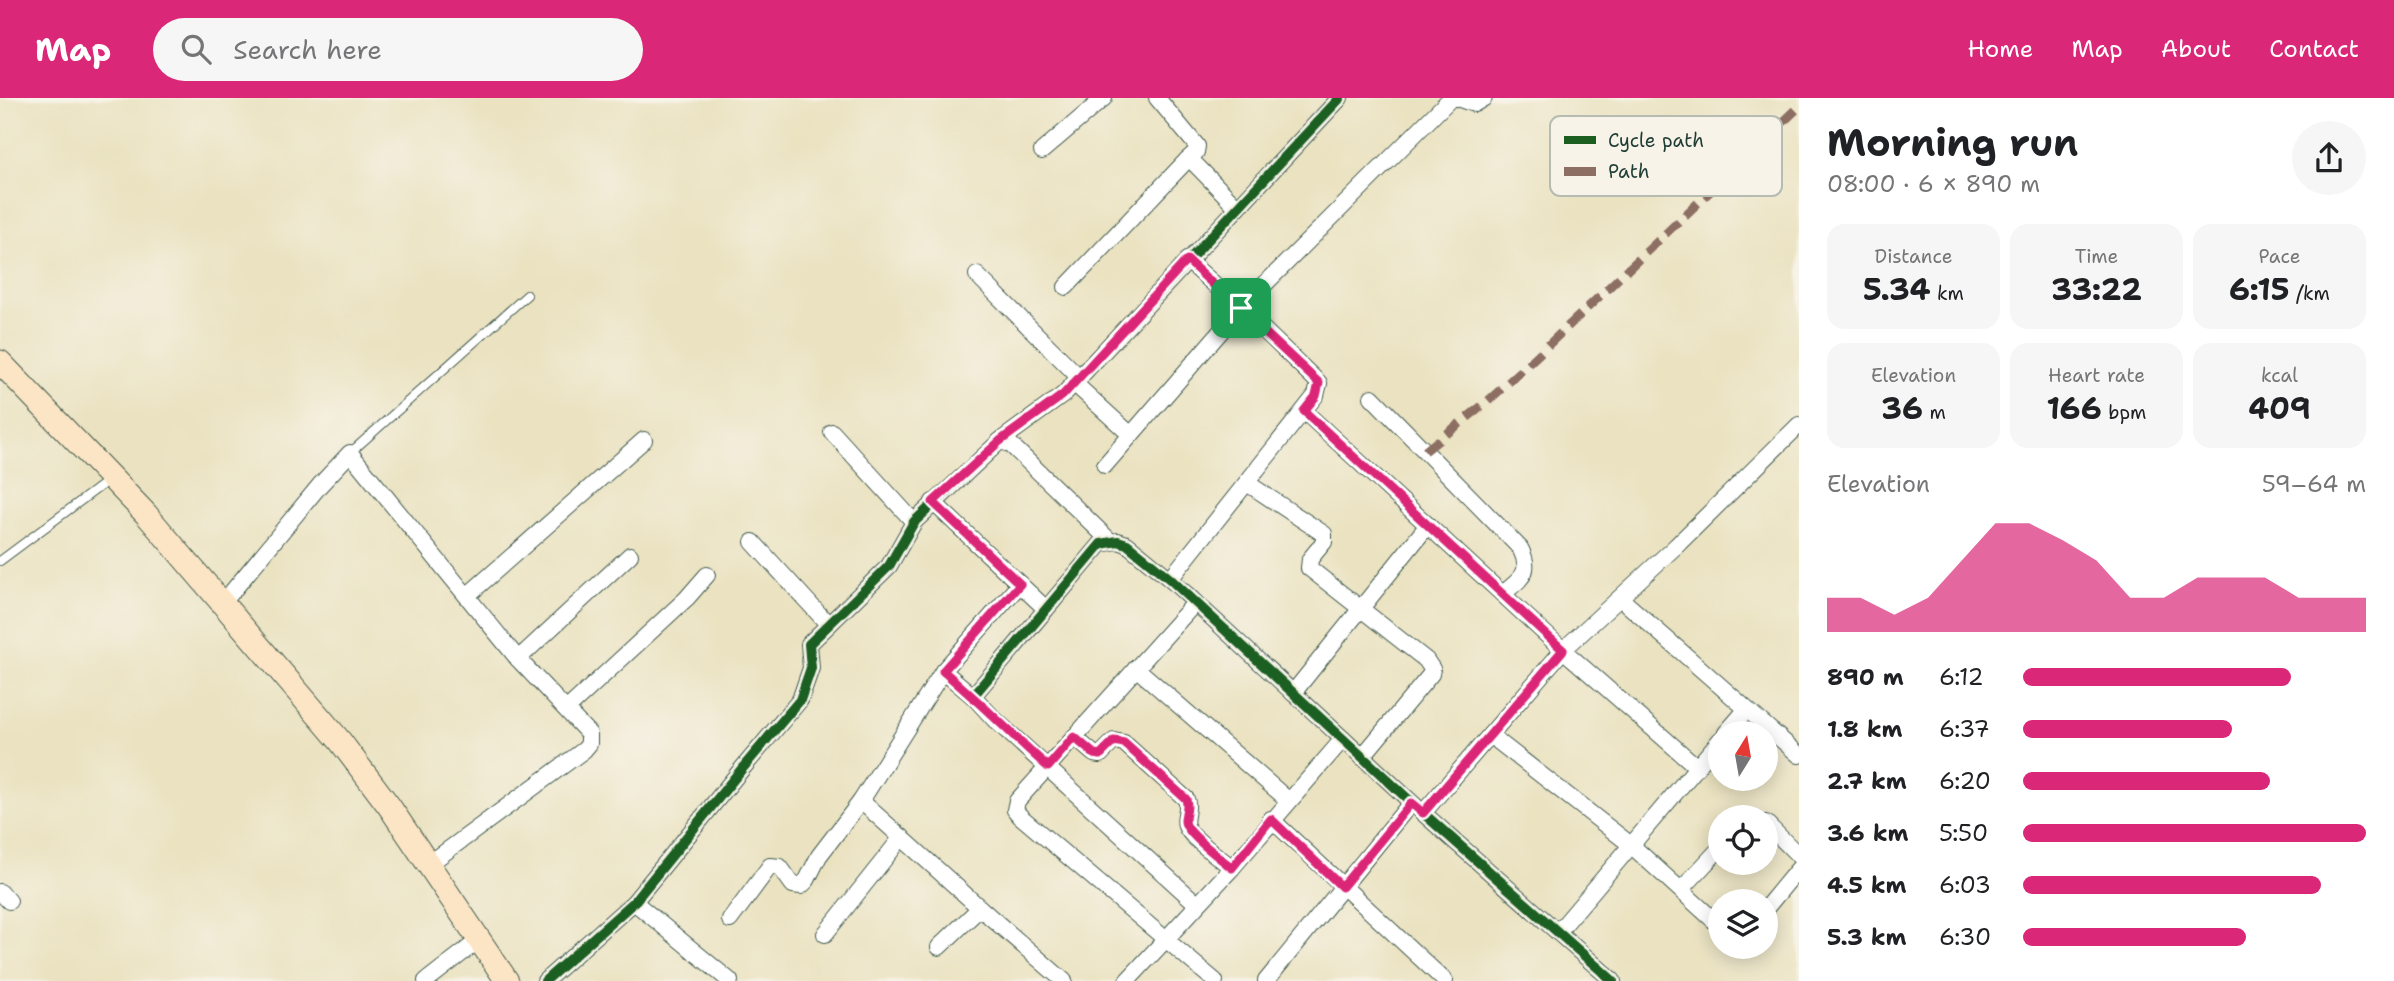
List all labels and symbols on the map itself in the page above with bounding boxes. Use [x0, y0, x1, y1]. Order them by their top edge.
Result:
legend [1550, 116, 1782, 196]
text: Cycle path [1608, 128, 1704, 153]
text: Path [1608, 159, 1650, 184]
pin [1211, 278, 1271, 338]
north arrow [1708, 721, 1778, 791]

